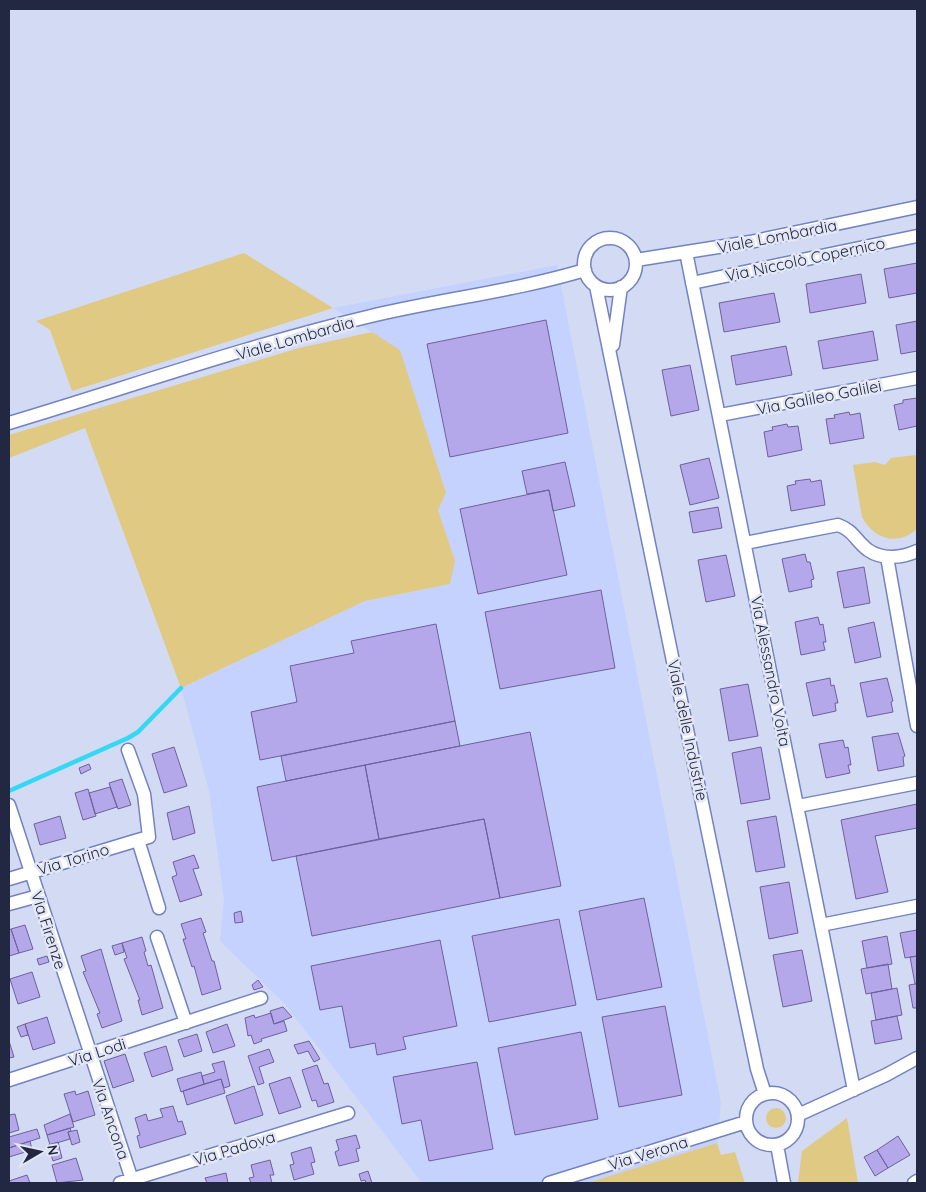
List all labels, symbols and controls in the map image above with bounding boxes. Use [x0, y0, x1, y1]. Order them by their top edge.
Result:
street label: Viale Lombardia [715, 215, 839, 257]
street label: Via Niccolò Copernico [723, 232, 887, 286]
street label: Viale Lombardia [234, 312, 356, 364]
street label: Via Galileo Galilei [755, 375, 883, 419]
street label: Via Alessandro Volta [747, 594, 795, 748]
street label: Viale delle Industrie [663, 658, 713, 802]
street label: Via Torino [35, 839, 111, 879]
street label: Via Firenze [27, 888, 71, 972]
street label: Via Lodi [66, 1033, 128, 1071]
street label: Via Ancona [88, 1076, 134, 1162]
street label: Via Padova [191, 1126, 277, 1170]
north arrow [15, 1127, 65, 1177]
street label: Via Verona [606, 1131, 690, 1175]
text: N [43, 1143, 63, 1156]

